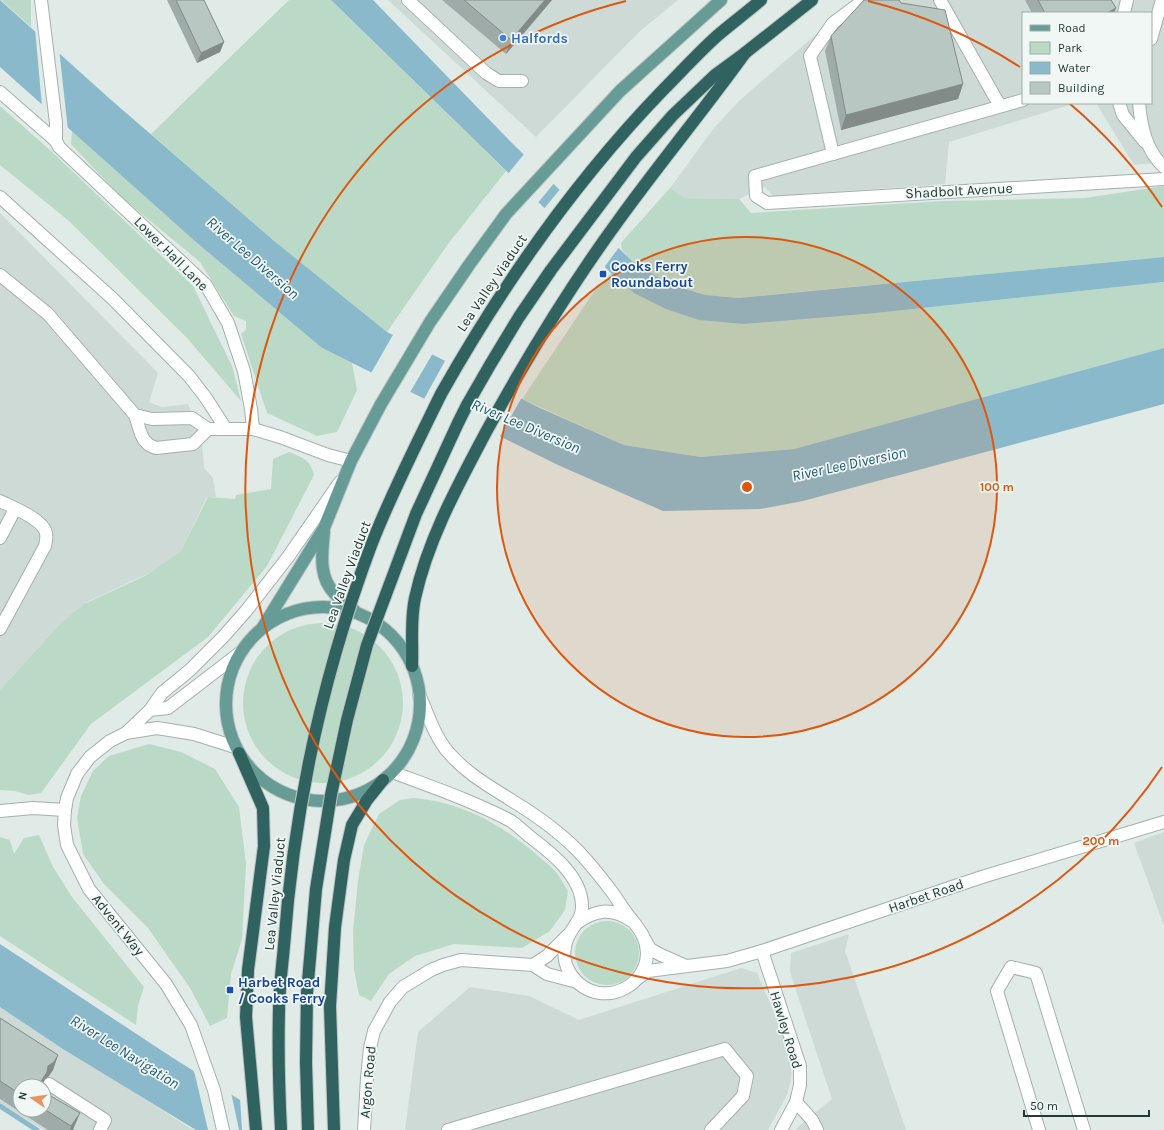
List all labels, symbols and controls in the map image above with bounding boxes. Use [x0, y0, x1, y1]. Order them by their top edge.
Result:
legend [1022, 12, 1152, 104]
text: Road [1058, 21, 1086, 35]
place label: Halfords [511, 30, 568, 47]
marker: Halfords [498, 33, 508, 43]
text: Park [1058, 41, 1083, 55]
text: Water [1058, 61, 1091, 75]
text: Building [1058, 81, 1105, 95]
street label: Shadbolt Avenue [905, 180, 1013, 202]
street label: Lower Hall Lane [130, 213, 212, 295]
water label: River Lee Diversion [203, 213, 303, 303]
street label: Lea Valley Viaduct [453, 231, 531, 335]
place label: Cooks Ferry Roundabout [611, 258, 694, 291]
marker: Cooks Ferry Roundabout [598, 269, 608, 279]
water label: River Lee Diversion [469, 395, 583, 457]
water label: River Lee Diversion [790, 443, 908, 485]
centre of rings [740, 480, 754, 494]
text: 100 m [980, 480, 1014, 494]
street label: Lea Valley Viaduct [320, 519, 374, 631]
text: 200 m [1083, 834, 1119, 848]
street label: Lea Valley Viaduct [261, 837, 289, 951]
street label: Harbet Road [886, 875, 966, 917]
street label: Advent Way [88, 891, 148, 959]
place label: Harbet Road / Cooks Ferry [238, 974, 325, 1007]
marker: Harbet Road / Cooks Ferry [225, 985, 235, 995]
street label: Hawley Road [766, 989, 806, 1071]
water label: River Lee Navigation [67, 1011, 183, 1093]
street label: Argon Road [356, 1045, 380, 1119]
north arrow [12, 1078, 52, 1118]
text: N [16, 1091, 30, 1101]
scale bar [1024, 1092, 1149, 1118]
text: 50 m [1030, 1099, 1058, 1113]

